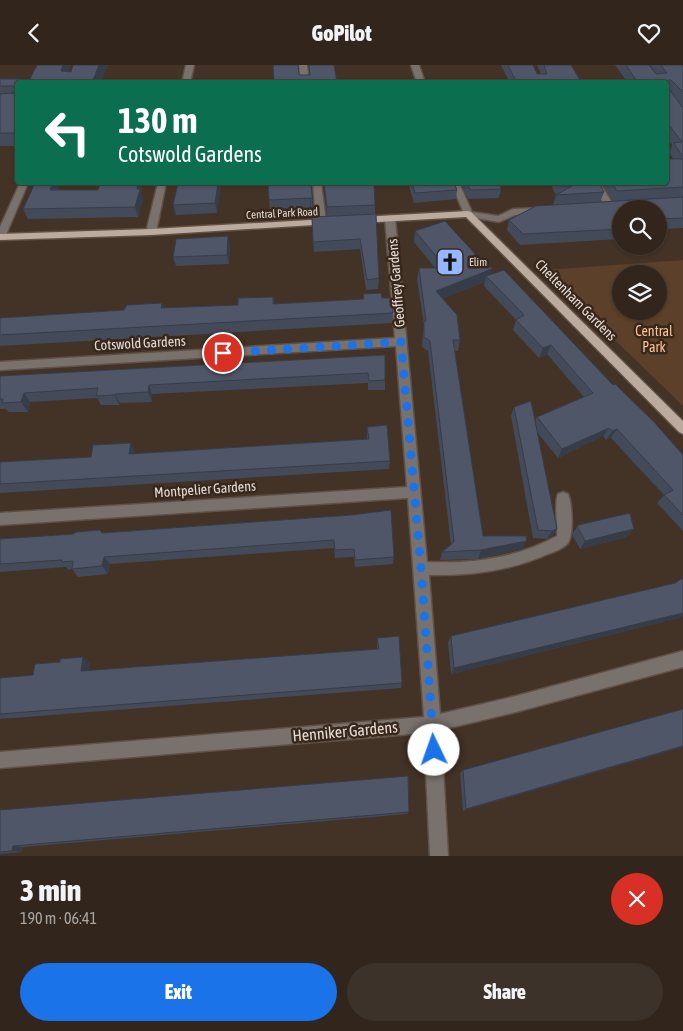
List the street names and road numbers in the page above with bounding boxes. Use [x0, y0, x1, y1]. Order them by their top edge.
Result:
street label: Central Park Road [246, 205, 318, 221]
street label: Geoffrey Gardens [384, 238, 408, 328]
street label: Cheltenham Gardens [532, 256, 620, 344]
street label: Cotswold Gardens [94, 333, 186, 353]
street label: Montpelier Gardens [154, 477, 256, 501]
street label: Henniker Gardens [292, 717, 399, 745]

